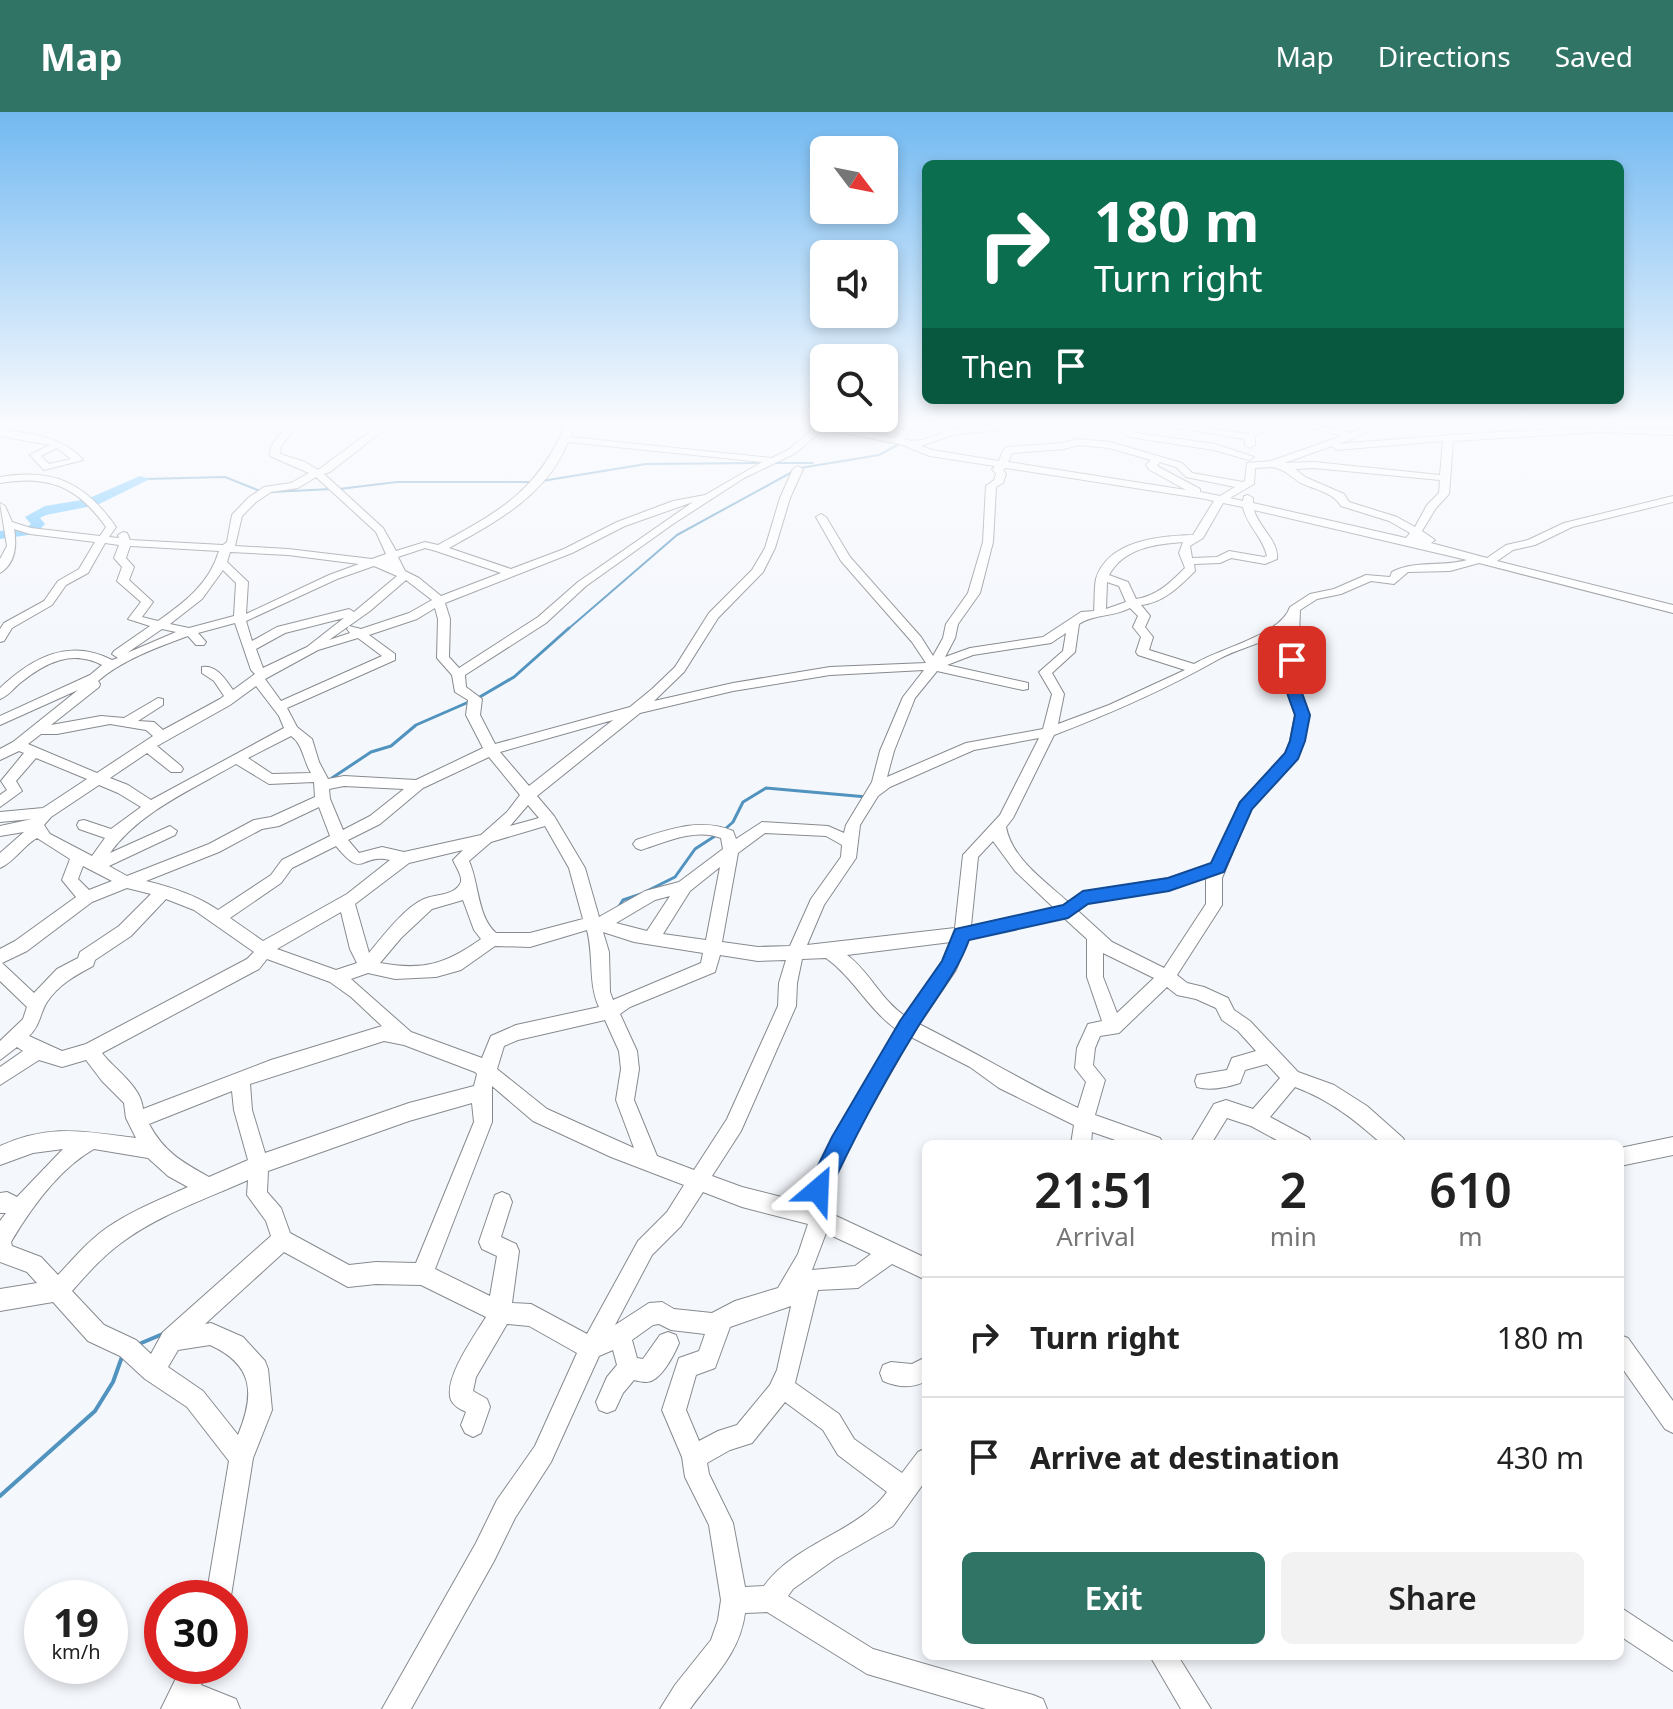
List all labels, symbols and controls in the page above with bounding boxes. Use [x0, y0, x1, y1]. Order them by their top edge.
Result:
text: Map [40, 30, 123, 82]
text: Map [1275, 37, 1334, 75]
text: Directions [1378, 37, 1511, 75]
text: Saved [1555, 37, 1633, 75]
north arrow [810, 136, 898, 224]
map controls [810, 136, 898, 432]
text: 180 m [1094, 182, 1259, 258]
icon: right [962, 192, 1066, 296]
button: sound [810, 240, 898, 328]
text: Turn right [1094, 254, 1262, 303]
button: search [810, 344, 898, 432]
icon: arrive [1049, 344, 1093, 388]
text: Then [962, 346, 1033, 387]
pin [1258, 626, 1326, 694]
icon: arrive [1270, 638, 1314, 682]
position arrow [776, 1148, 860, 1232]
text: 21:51 [1034, 1157, 1157, 1222]
text: 2 [1280, 1157, 1307, 1222]
text: 610 [1429, 1157, 1512, 1222]
text: Arrival [1056, 1218, 1136, 1254]
text: min [1270, 1218, 1317, 1254]
text: m [1458, 1218, 1483, 1254]
icon: right [962, 1315, 1006, 1359]
text: Turn right [1030, 1317, 1180, 1358]
text: 180 m [1497, 1317, 1584, 1358]
icon: arrive [962, 1435, 1006, 1479]
text: Arrive at destination [1030, 1437, 1340, 1478]
text: 430 m [1497, 1437, 1584, 1478]
button: Exit [962, 1552, 1265, 1644]
button: Share [1281, 1552, 1584, 1644]
speed limit sign: 30 [144, 1580, 248, 1684]
text: 19 [53, 1594, 99, 1649]
text: km/h [51, 1638, 101, 1665]

